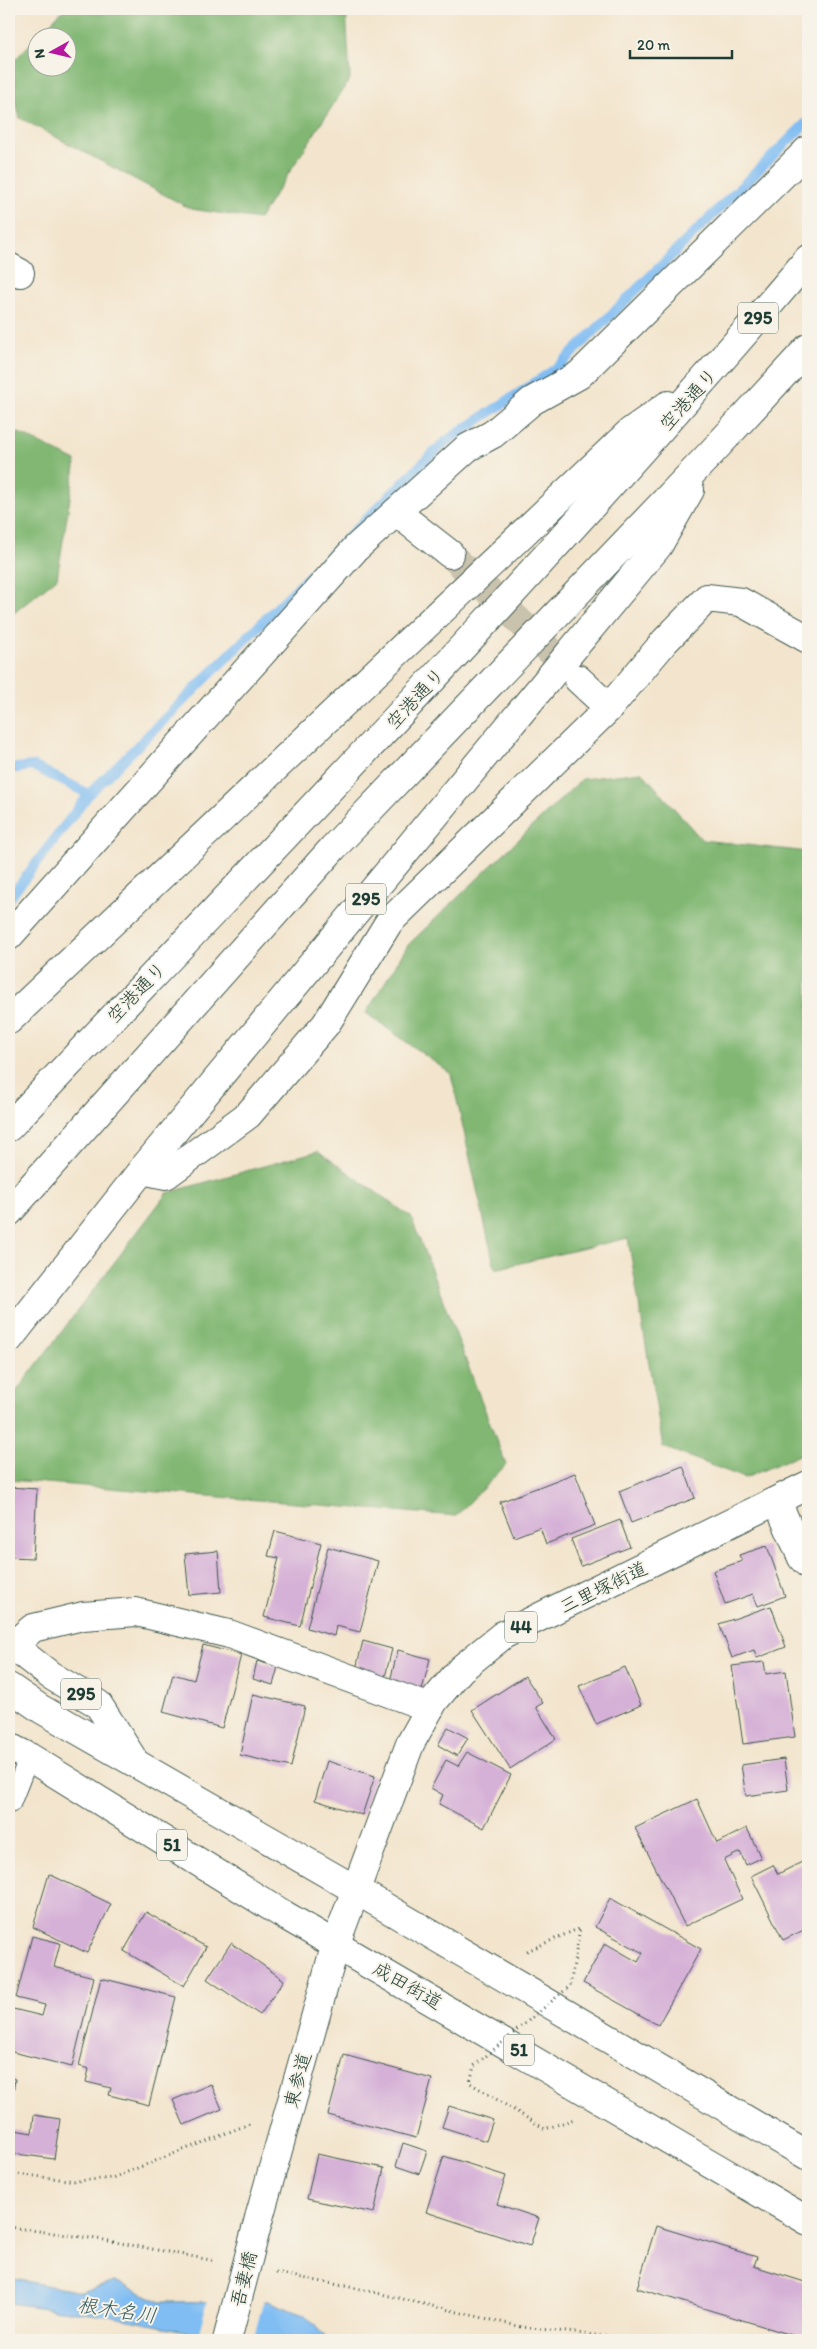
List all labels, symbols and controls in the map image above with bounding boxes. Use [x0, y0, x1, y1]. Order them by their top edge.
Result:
north arrow [28, 28, 78, 78]
scale bar [630, 28, 732, 60]
text: 20 m [637, 36, 671, 54]
text: N [31, 48, 49, 60]
road number: 295 [738, 302, 778, 334]
street label: 空港通り [654, 363, 722, 435]
street label: 空港通り [381, 663, 450, 734]
road number: 295 [346, 884, 386, 914]
street label: 空港通り [102, 957, 171, 1028]
street label: 三里塚街道 [555, 1556, 651, 1619]
road number: 44 [505, 1611, 537, 1642]
road number: 295 [61, 1678, 101, 1710]
road number: 51 [157, 1830, 187, 1860]
street label: 成田街道 [369, 1956, 446, 2014]
road number: 51 [504, 2034, 534, 2066]
street label: 東参道 [279, 2050, 316, 2111]
street label: 吾妻橋 [225, 2249, 262, 2310]
water label: 根木名川 [76, 2293, 158, 2327]

